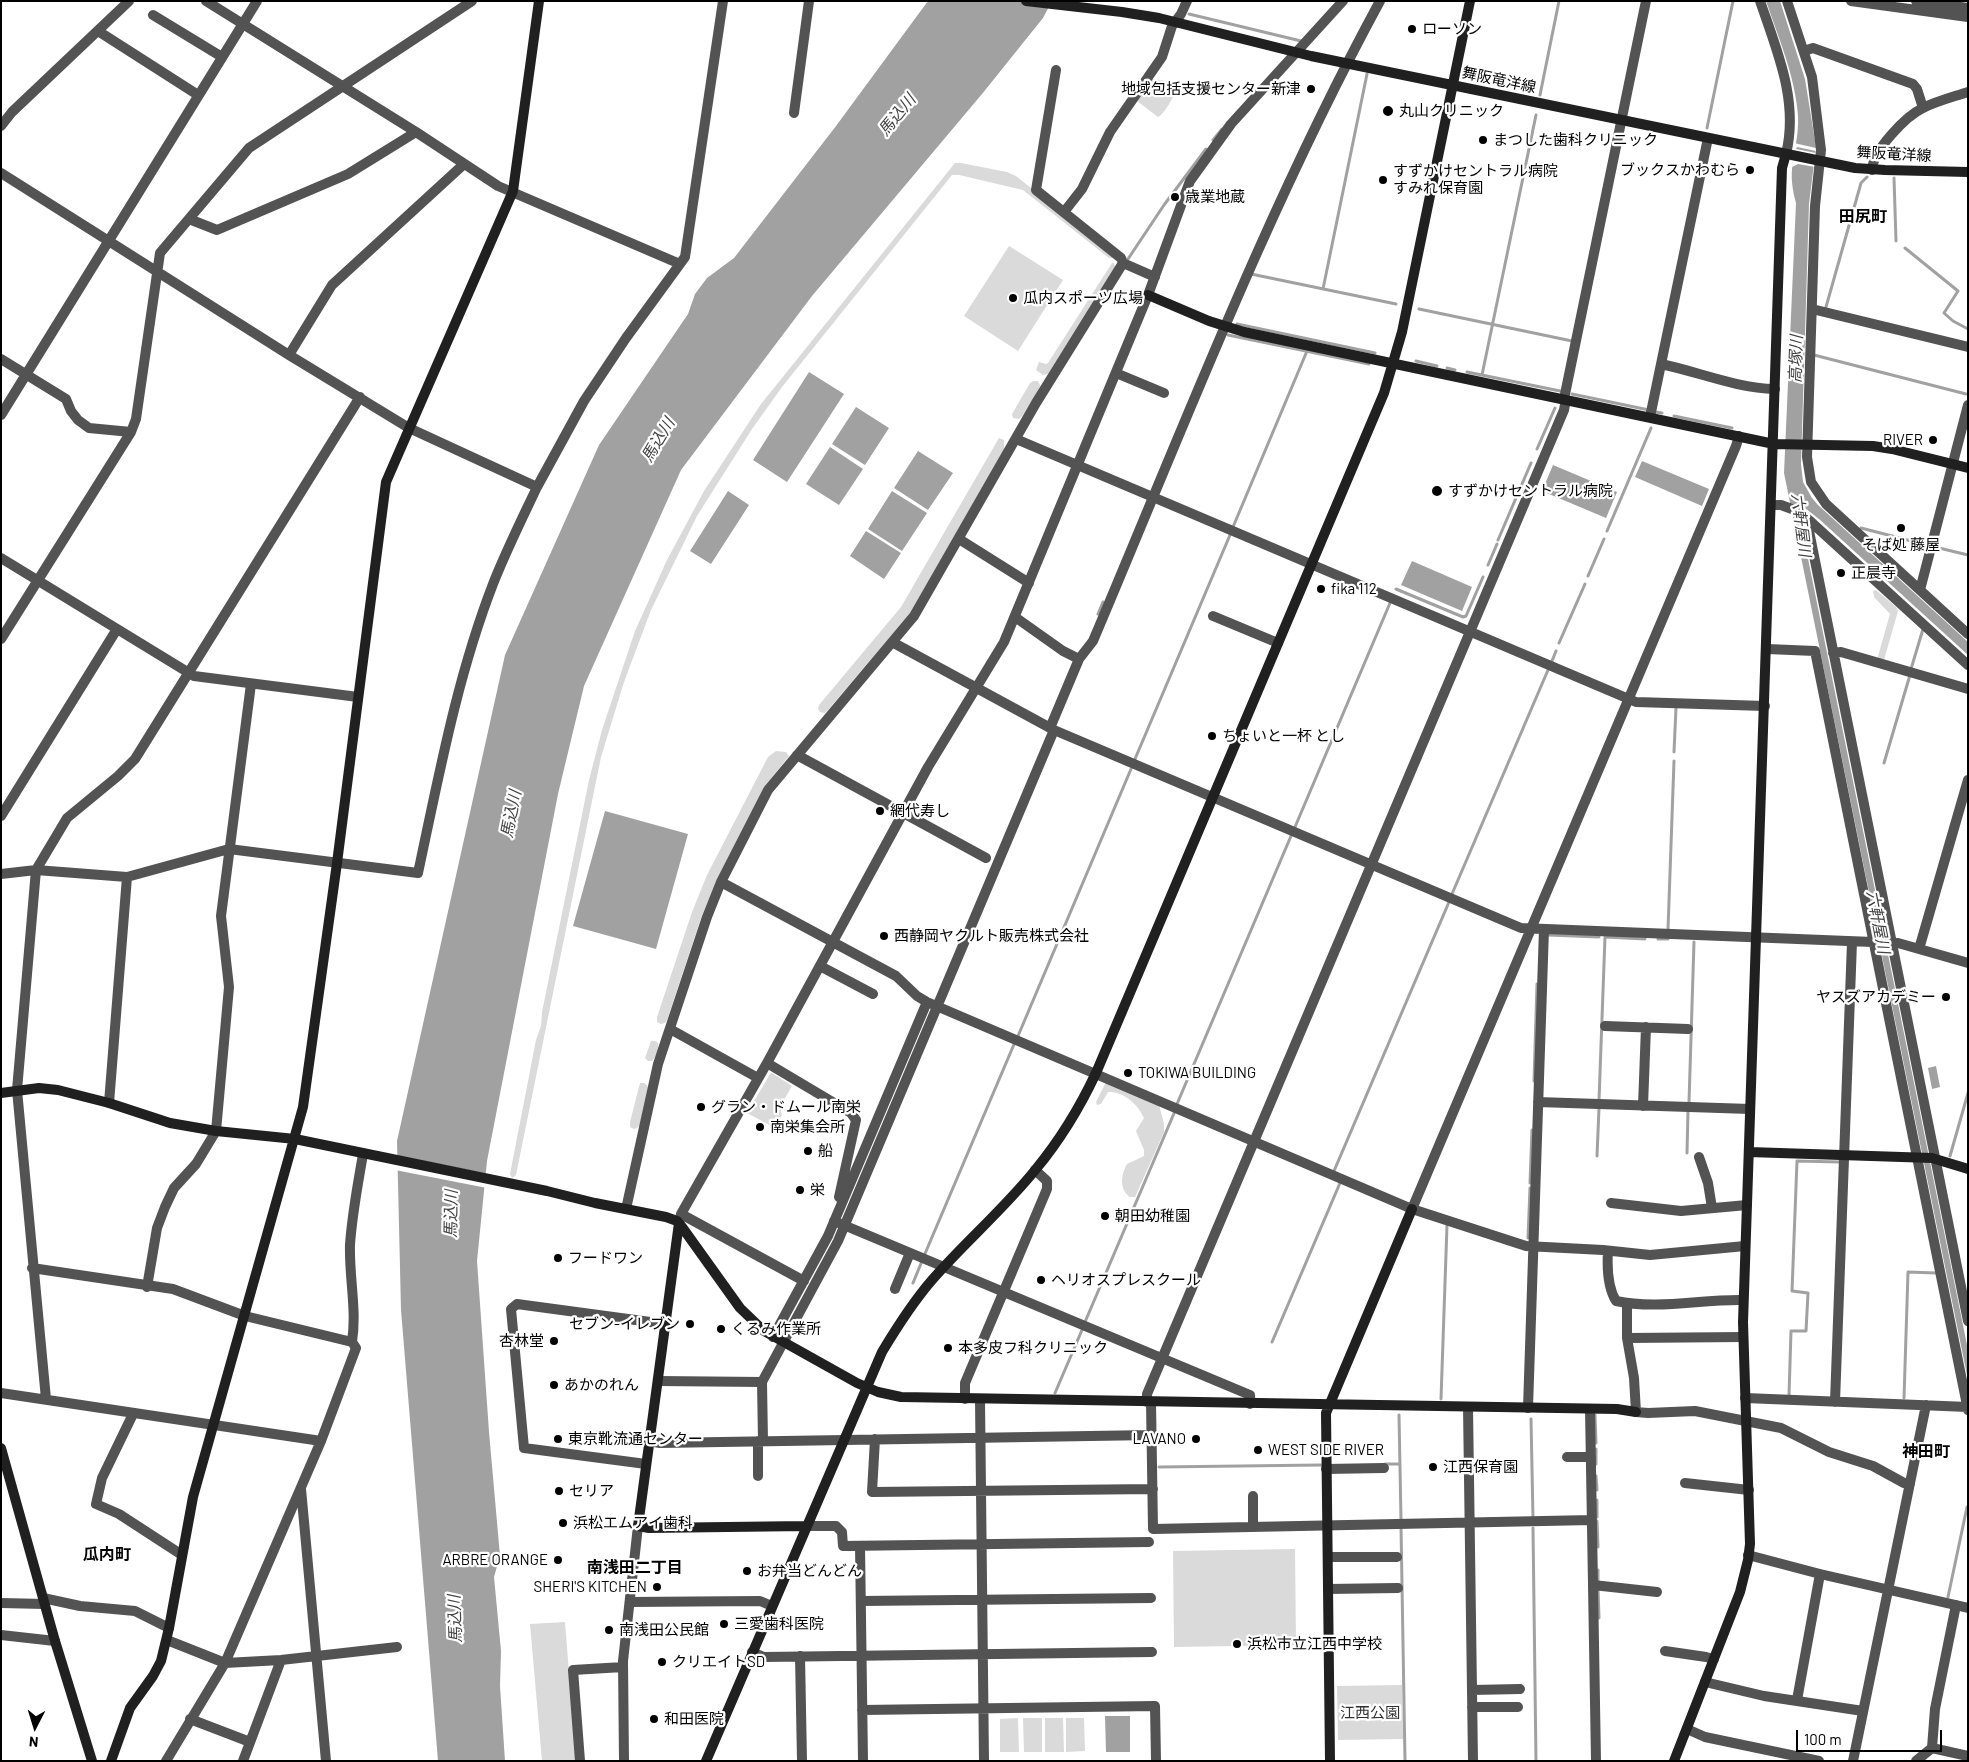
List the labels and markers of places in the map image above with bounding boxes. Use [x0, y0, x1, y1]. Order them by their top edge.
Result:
place label: ローソン [1422, 20, 1482, 38]
marker: ローソン [1406, 23, 1418, 35]
place label: 地域包括支援センター新津 [1121, 80, 1301, 98]
marker: 地域包括支援センター新津 [1305, 83, 1317, 95]
place label: 丸山クリニック [1399, 102, 1504, 120]
marker: 丸山クリニック [1381, 104, 1395, 118]
place label: まつした歯科クリニック [1493, 131, 1658, 149]
marker: まつした歯科クリニック [1477, 134, 1489, 146]
place label: ブックスかわむら [1620, 161, 1740, 179]
place label: すずかけセントラル病院 すみれ保育園 [1393, 162, 1558, 197]
marker: ブックスかわむら [1744, 164, 1756, 176]
marker: すずかけセントラル病院 すみれ保育園 [1377, 174, 1389, 186]
place label: 歳業地蔵 [1185, 188, 1245, 206]
marker: 歳業地蔵 [1169, 191, 1181, 203]
place label: 瓜内スポーツ広場 [1023, 289, 1143, 307]
marker: 瓜内スポーツ広場 [1007, 292, 1019, 304]
place label: RIVER [1883, 431, 1923, 449]
marker: RIVER [1927, 434, 1939, 446]
place label: すずかけセントラル病院 [1448, 482, 1613, 500]
marker: すずかけセントラル病院 [1430, 484, 1444, 498]
marker: そば処 藤屋 [1895, 522, 1907, 534]
place label: そば処 藤屋 [1862, 536, 1940, 554]
place label: 正晨寺 [1851, 564, 1896, 582]
marker: 正晨寺 [1835, 567, 1847, 579]
place label: fika 112 [1331, 580, 1377, 598]
marker: fika 112 [1315, 583, 1327, 595]
place label: ちょいと一杯 とし [1222, 727, 1345, 745]
marker: ちょいと一杯 とし [1206, 730, 1218, 742]
place label: 網代寿し [890, 802, 950, 820]
marker: 網代寿し [874, 805, 886, 817]
place label: 西静岡ヤクルト販売株式会社 [894, 927, 1089, 945]
marker: 西静岡ヤクルト販売株式会社 [878, 930, 890, 942]
place label: ヤスズアカデミー [1816, 988, 1936, 1006]
marker: ヤスズアカデミー [1940, 991, 1952, 1003]
place label: TOKIWA BUILDING [1138, 1064, 1256, 1082]
marker: TOKIWA BUILDING [1122, 1067, 1134, 1079]
place label: グラン・ドムール南栄 [711, 1098, 861, 1116]
marker: グラン・ドムール南栄 [695, 1101, 707, 1113]
place label: 南栄集会所 [770, 1118, 845, 1136]
marker: 南栄集会所 [754, 1121, 766, 1133]
place label: 船 [818, 1142, 833, 1160]
marker: 船 [802, 1145, 814, 1157]
place label: 栄 [810, 1181, 825, 1199]
marker: 栄 [794, 1184, 806, 1196]
place label: 朝田幼稚園 [1115, 1207, 1190, 1225]
marker: 朝田幼稚園 [1099, 1210, 1111, 1222]
place label: フードワン [568, 1249, 643, 1267]
marker: フードワン [552, 1252, 564, 1264]
place label: ヘリオスプレスクール [1051, 1271, 1201, 1289]
marker: ヘリオスプレスクール [1035, 1274, 1047, 1286]
place label: セブン-イレブン [569, 1315, 680, 1333]
marker: セブン-イレブン [684, 1318, 696, 1330]
place label: くるみ作業所 [731, 1320, 821, 1338]
marker: くるみ作業所 [715, 1323, 727, 1335]
place label: 杏林堂 [499, 1332, 544, 1350]
marker: 杏林堂 [548, 1335, 560, 1347]
place label: 本多皮フ科クリニック [958, 1339, 1108, 1357]
marker: 本多皮フ科クリニック [942, 1342, 954, 1354]
place label: あかのれん [564, 1376, 639, 1394]
marker: あかのれん [548, 1379, 560, 1391]
place label: 東京靴流通センター [568, 1430, 703, 1448]
place label: LAVANO [1132, 1430, 1186, 1448]
marker: 東京靴流通センター [552, 1433, 564, 1445]
marker: LAVANO [1190, 1433, 1202, 1445]
place label: WEST SIDE RIVER [1268, 1441, 1384, 1459]
marker: WEST SIDE RIVER [1252, 1444, 1264, 1456]
place label: 江西保育園 [1443, 1458, 1518, 1476]
marker: 江西保育園 [1427, 1461, 1439, 1473]
place label: セリア [569, 1482, 614, 1500]
marker: セリア [553, 1485, 565, 1497]
place label: 浜松エムアイ歯科 [573, 1514, 693, 1532]
marker: 浜松エムアイ歯科 [557, 1517, 569, 1529]
place label: ARBRE ORANGE [442, 1551, 548, 1569]
marker: ARBRE ORANGE [552, 1554, 564, 1566]
place label: お弁当どんどん [757, 1562, 862, 1580]
marker: お弁当どんどん [741, 1565, 753, 1577]
place label: SHERI'S KITCHEN [534, 1578, 647, 1596]
marker: SHERI'S KITCHEN [651, 1581, 663, 1593]
place label: 三愛歯科医院 [734, 1615, 824, 1633]
marker: 三愛歯科医院 [718, 1618, 730, 1630]
place label: 南浅田公民館 [619, 1621, 709, 1639]
marker: 南浅田公民館 [603, 1624, 615, 1636]
place label: 浜松市立江西中学校 [1247, 1635, 1382, 1653]
marker: 浜松市立江西中学校 [1231, 1638, 1243, 1650]
place label: クリエイトSD [672, 1653, 765, 1671]
marker: クリエイトSD [656, 1656, 668, 1668]
place label: 和田医院 [664, 1710, 724, 1728]
marker: 和田医院 [648, 1713, 660, 1725]

